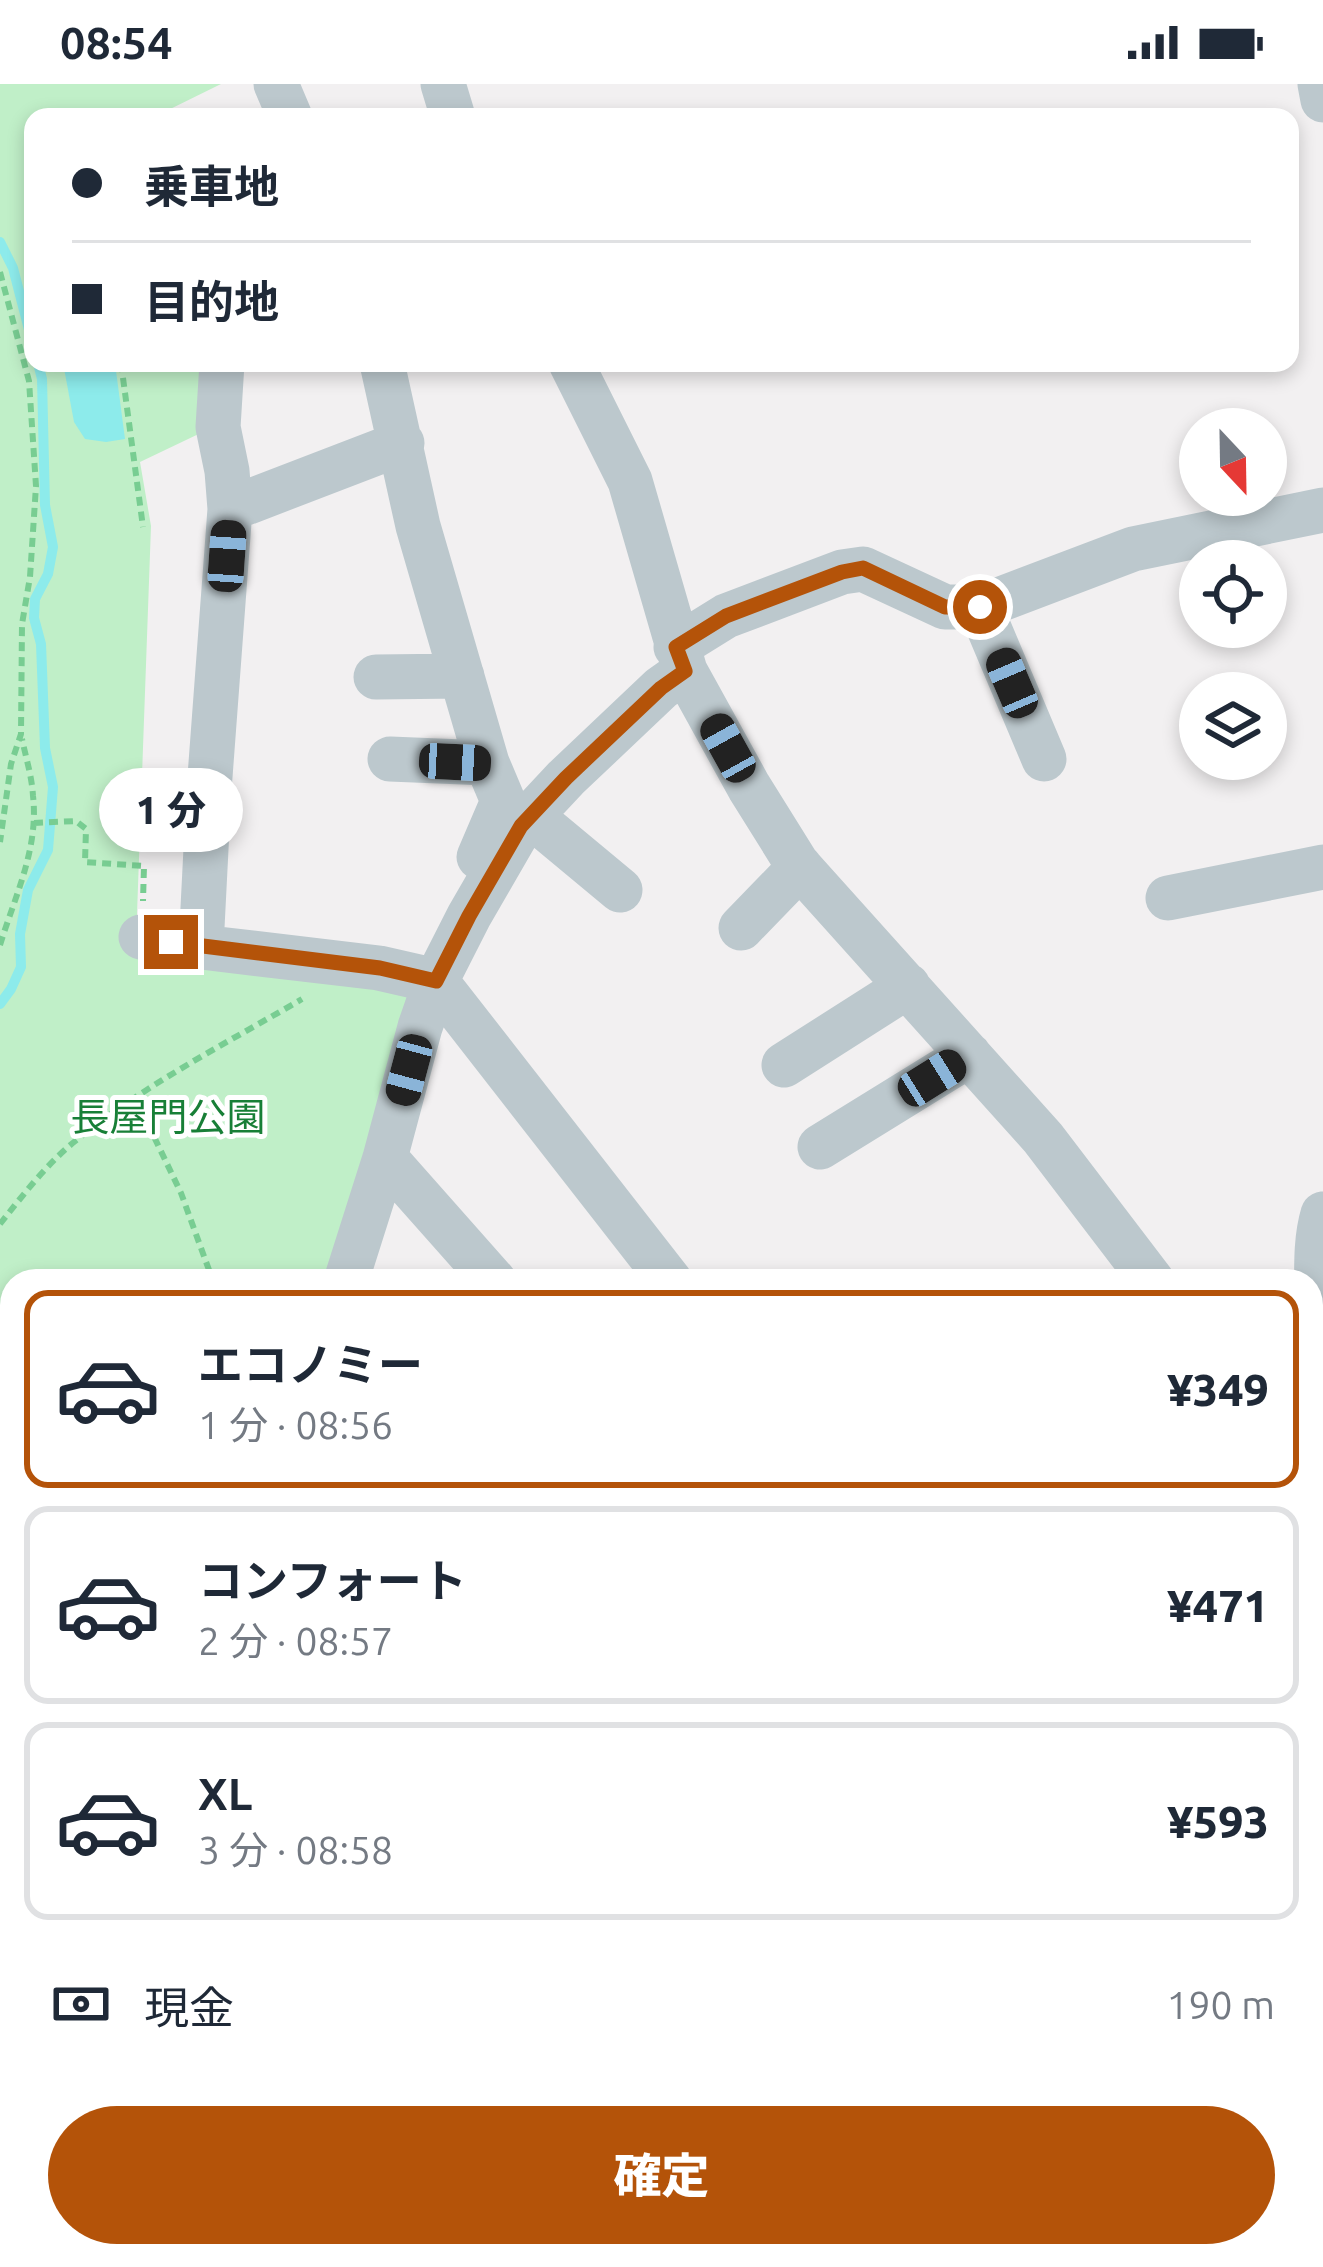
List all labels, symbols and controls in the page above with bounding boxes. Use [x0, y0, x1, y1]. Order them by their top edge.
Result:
text: 08:54 [60, 17, 173, 68]
text: 乗車地 [144, 161, 279, 212]
text: 目的地 [144, 276, 279, 327]
north arrow [1179, 408, 1287, 516]
map controls [1179, 408, 1287, 780]
car [207, 519, 247, 593]
button: locate [1179, 540, 1287, 648]
route start [953, 580, 1007, 634]
car [981, 643, 1043, 723]
button: layers [1179, 672, 1287, 780]
car [695, 708, 761, 788]
car [418, 742, 492, 782]
callout: 1 分 [99, 768, 243, 852]
text: 1 分 [136, 788, 206, 831]
route end [144, 915, 198, 969]
car [382, 1031, 436, 1109]
car [892, 1044, 972, 1112]
park label: 長屋門公園 [70, 1095, 266, 1138]
icon: car [54, 1335, 162, 1443]
text: エコノミー [198, 1339, 423, 1390]
text: ¥349 [1167, 1364, 1269, 1415]
text: 1 分 · 08:56 [198, 1403, 393, 1446]
icon: car [54, 1551, 162, 1659]
text: コンフォート [198, 1555, 467, 1606]
text: ¥471 [1167, 1580, 1269, 1631]
text: 2 分 · 08:57 [198, 1619, 393, 1662]
icon: car [54, 1767, 162, 1875]
text: XL [198, 1768, 252, 1819]
text: ¥593 [1167, 1796, 1269, 1847]
text: 3 分 · 08:58 [198, 1828, 393, 1871]
icon: cash [48, 1971, 114, 2037]
text: 現金 [144, 1982, 234, 2033]
text: 190 m [1166, 1983, 1275, 2026]
button: 確定 [48, 2106, 1275, 2244]

